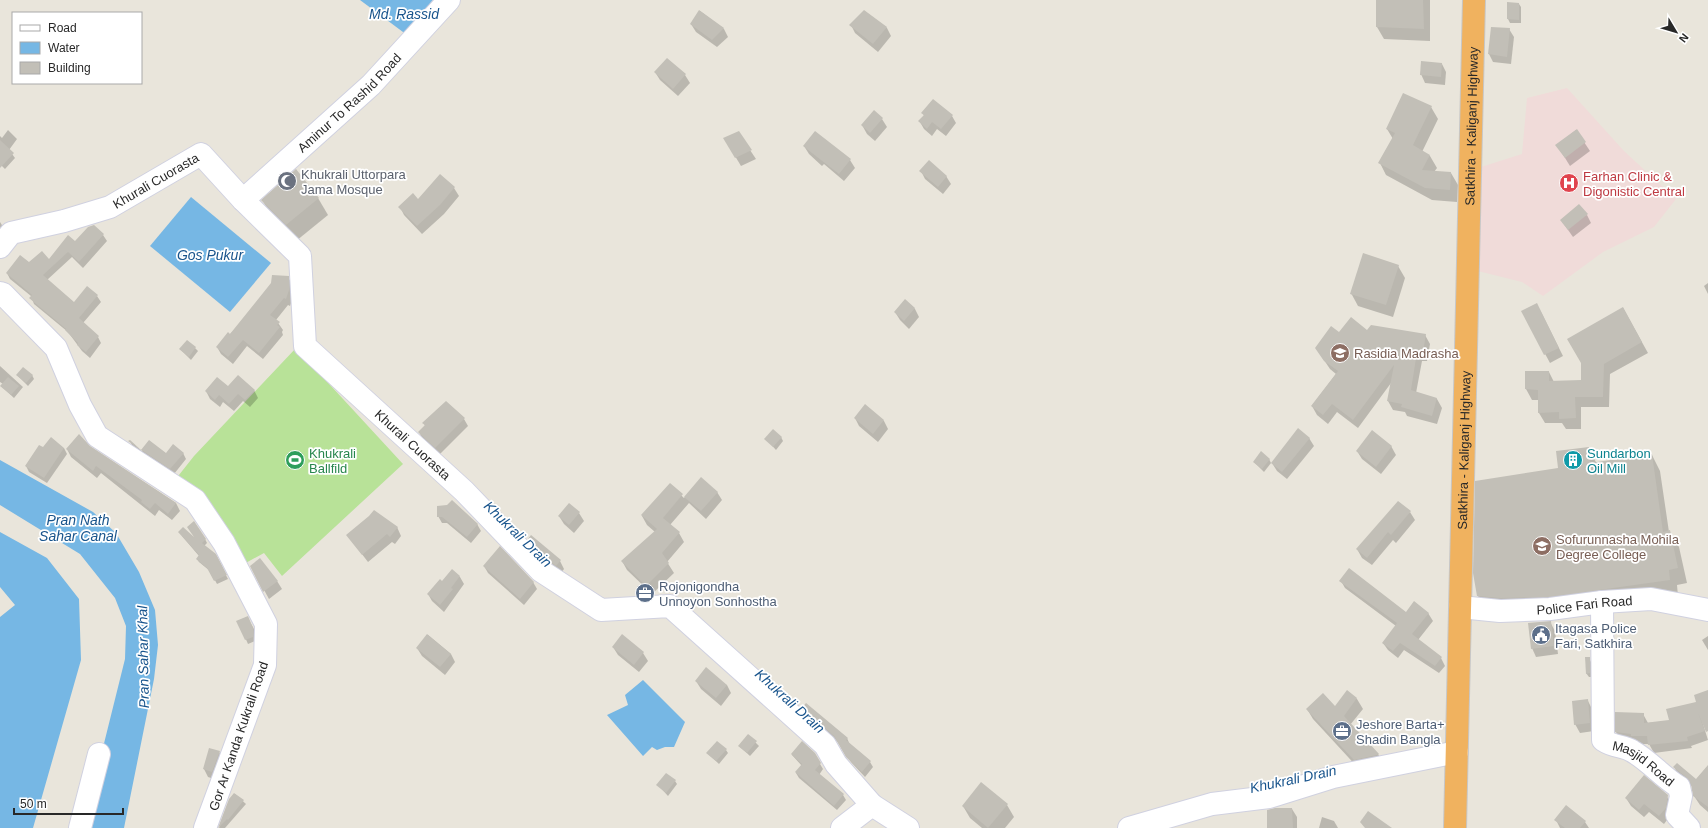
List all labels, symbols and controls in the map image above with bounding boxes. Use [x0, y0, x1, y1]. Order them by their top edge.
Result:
water label: Md. Rassid [369, 6, 440, 22]
legend [12, 12, 142, 84]
north arrow [1656, 12, 1696, 52]
text: Road [48, 21, 77, 35]
text: N [1677, 31, 1691, 45]
text: Water [48, 41, 80, 55]
street label: Satkhira - Kaliganj Highway [1462, 46, 1481, 206]
street label: Aminur To Rashid Road [294, 50, 404, 156]
text: Building [48, 61, 91, 75]
street label: Khurali Cuorasta [110, 150, 202, 212]
place label: Khukrali Uttorpara Jama Mosque [301, 167, 407, 197]
place label: Farhan Clinic & Digonistic Central [1583, 169, 1685, 199]
mosque icon: Khukrali Uttorpara Jama Mosque [276, 170, 298, 192]
hospital icon: Farhan Clinic & Digonistic Central [1558, 172, 1580, 194]
water label: Gos Pukur [177, 247, 244, 263]
school or university icon: Rasidia Madrasha [1329, 342, 1351, 364]
place label: Rasidia Madrasha [1354, 346, 1460, 361]
street label: Satkhira - Kaliganj Highway [1455, 370, 1474, 530]
street label: Khurali Cuorasta [372, 407, 454, 484]
place label: Khukrali Ballfild [309, 446, 356, 476]
place label: Sundarbon Oil Mill [1587, 446, 1651, 476]
sports icon: Khukrali Ballfild [284, 449, 306, 471]
building icon: Sundarbon Oil Mill [1562, 449, 1584, 471]
water label: Khukrali Drain [481, 498, 555, 570]
water label: Pran Nath Sahar Canal [39, 512, 118, 544]
place label: Sofurunnasha Mohila Degree College [1556, 532, 1680, 562]
school or university icon: Sofurunnasha Mohila Degree College [1531, 535, 1553, 557]
place label: Rojonigondha Unnoyon Sonhostha [659, 579, 778, 609]
office icon: Rojonigondha Unnoyon Sonhostha [634, 582, 656, 604]
street label: Police Fari Road [1536, 593, 1633, 618]
water label: Pran Sahar Khal [134, 605, 152, 708]
place label: Itagasa Police Fari, Satkhira [1555, 621, 1637, 651]
public building icon: Itagasa Police Fari, Satkhira [1530, 624, 1552, 646]
street label: Gor Ar Kanda Kukrali Road [206, 660, 271, 813]
water label: Khukrali Drain [752, 666, 828, 736]
place label: Jeshore Barta+ Shadin Bangla [1356, 717, 1445, 747]
office icon: Jeshore Barta+ Shadin Bangla [1331, 720, 1353, 742]
street label: Masjid Road [1611, 738, 1677, 789]
water label: Khukrali Drain [1248, 762, 1338, 796]
scale bar [14, 790, 123, 816]
text: 50 m [20, 797, 47, 811]

